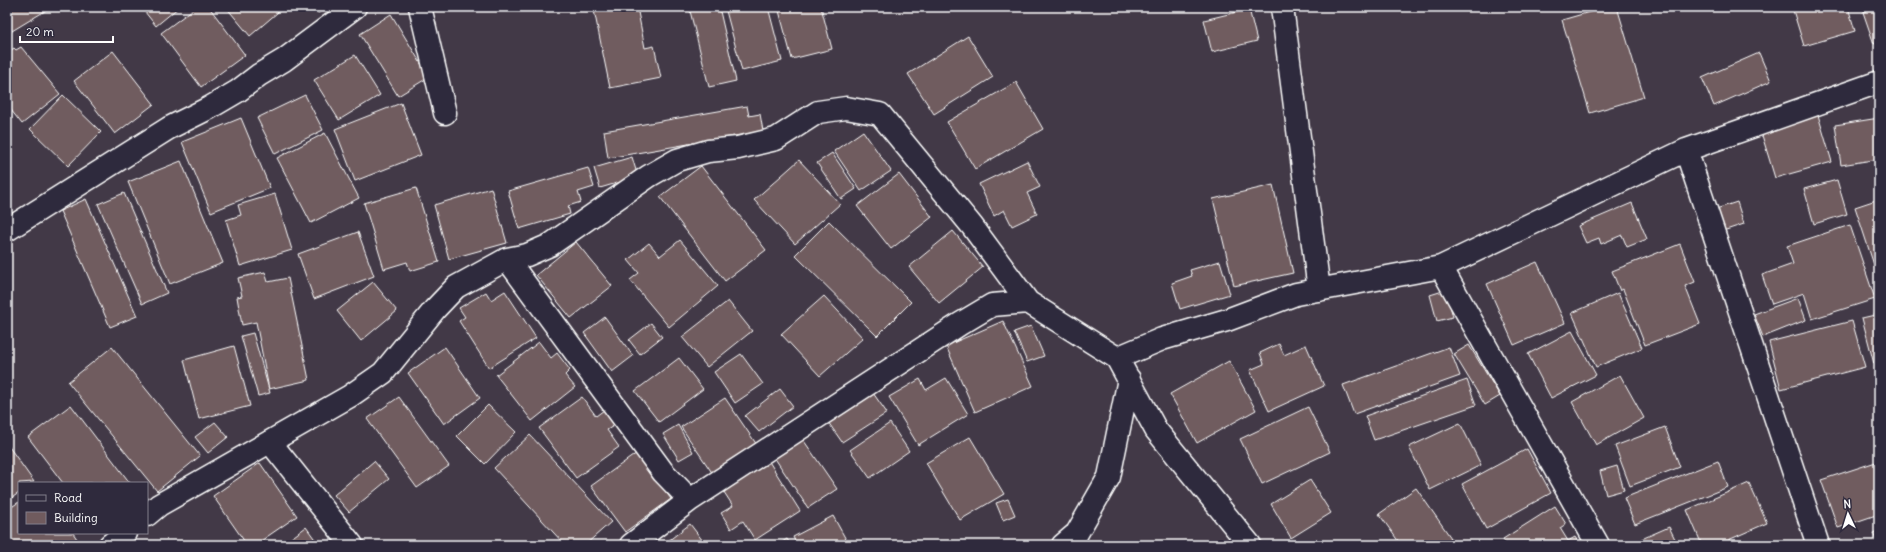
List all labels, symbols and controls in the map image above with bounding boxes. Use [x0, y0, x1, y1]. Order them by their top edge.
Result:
scale bar [20, 18, 113, 44]
text: 20 m [26, 24, 54, 39]
legend [18, 482, 148, 534]
text: Road [54, 490, 82, 505]
north arrow [1828, 494, 1868, 534]
text: N [1843, 497, 1852, 511]
text: Building [54, 510, 98, 525]

